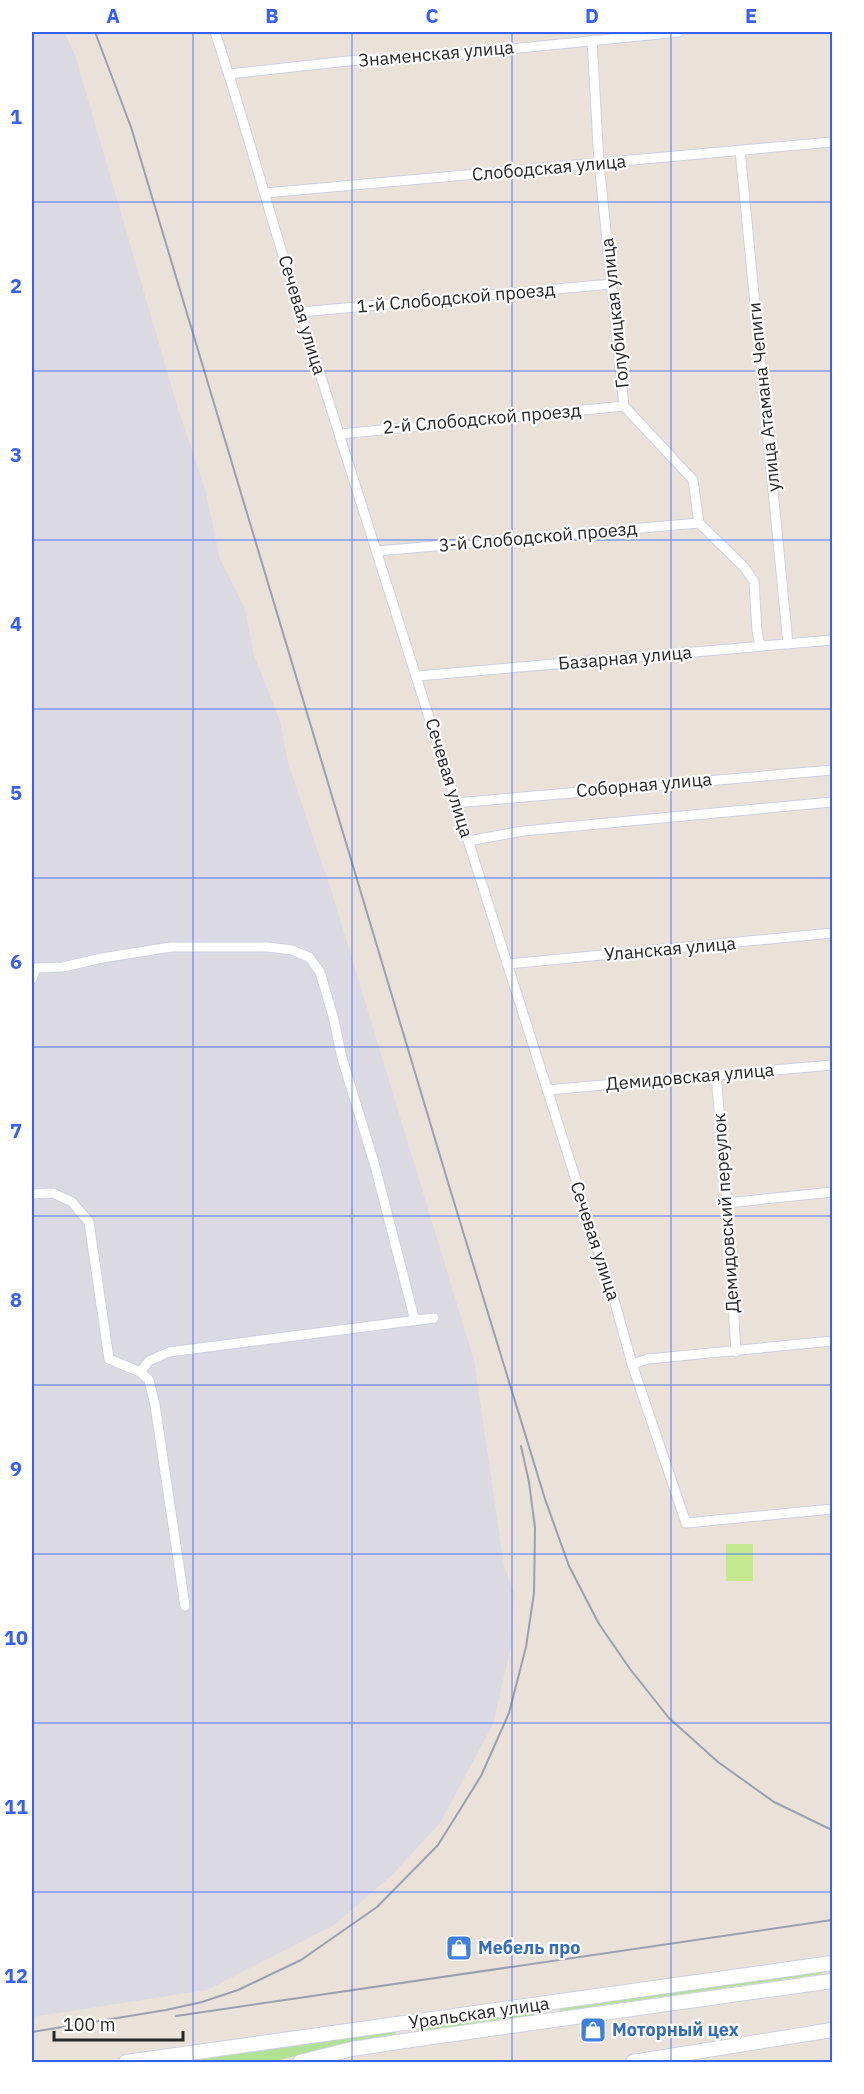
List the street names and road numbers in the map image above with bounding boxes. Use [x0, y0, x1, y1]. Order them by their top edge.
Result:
street label: Знаменская улица [357, 35, 515, 72]
street label: Слободская улица [471, 149, 627, 186]
street label: Голубицкая улица [595, 236, 634, 389]
street label: Сечевая улица [273, 252, 332, 378]
street label: 1-й Слободской проезд [356, 277, 556, 318]
street label: улица Атамана Чепиги [742, 301, 785, 493]
street label: 2-й Слободской проезд [382, 398, 582, 439]
street label: 3-й Слободской проезд [438, 516, 638, 557]
street label: Базарная улица [557, 640, 693, 675]
street label: Сечевая улица [420, 715, 479, 841]
street label: Соборная улица [575, 767, 713, 802]
street label: Уланская улица [603, 931, 737, 966]
street label: Демидовская улица [605, 1058, 776, 1095]
street label: Демидовский переулок [707, 1112, 744, 1314]
street label: Сечевая улица [565, 1178, 626, 1304]
street label: Уральская улица [407, 1991, 551, 2034]

